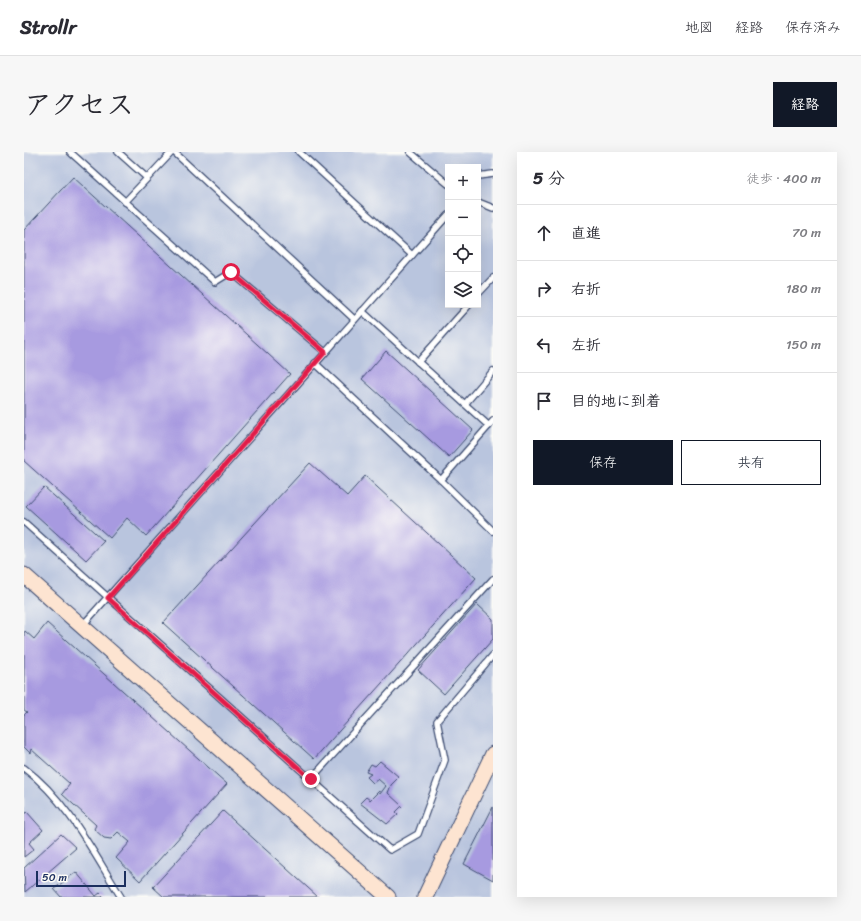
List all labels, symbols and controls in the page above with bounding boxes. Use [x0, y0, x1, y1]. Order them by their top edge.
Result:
text: Strollr [20, 11, 76, 44]
text: 地図 [685, 15, 713, 40]
text: 経路 [735, 15, 763, 40]
text: 保存済み [785, 15, 841, 40]
text: アクセス [24, 80, 134, 129]
button: 経路 [773, 82, 837, 127]
text: 5 分 [533, 163, 565, 193]
map controls [445, 164, 481, 308]
button: + [445, 164, 481, 200]
text: 徒歩 · 400 m [747, 167, 821, 190]
button: − [445, 200, 481, 236]
text: 直進 [571, 220, 601, 246]
text: 70 m [792, 221, 821, 244]
icon: ahead [533, 222, 555, 244]
button: locate [445, 236, 481, 272]
route start [222, 263, 240, 281]
button: layers [445, 272, 481, 308]
text: 右折 [571, 276, 601, 302]
text: 180 m [786, 277, 821, 300]
icon: right [533, 278, 555, 300]
text: 左折 [571, 332, 601, 358]
text: 150 m [786, 333, 821, 356]
icon: left [533, 334, 555, 356]
text: 目的地に到着 [571, 388, 661, 414]
icon: arrive [533, 390, 555, 412]
button: 保存 [533, 440, 673, 485]
button: 共有 [681, 440, 821, 485]
route end [302, 770, 320, 788]
text: 50 m [42, 868, 67, 887]
scale bar [36, 869, 126, 888]

